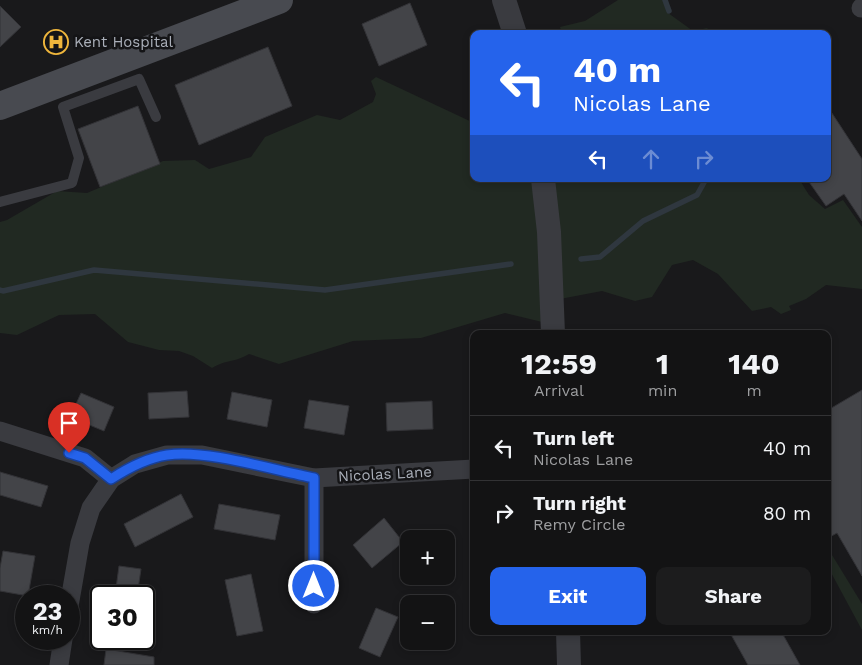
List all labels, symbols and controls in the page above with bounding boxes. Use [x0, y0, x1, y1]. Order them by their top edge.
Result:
hospital icon: Kent Hospital [43, 29, 69, 55]
place label: Kent Hospital [74, 33, 173, 51]
text: 40 m [573, 49, 661, 91]
icon: left [490, 50, 555, 115]
text: Nicolas Lane [573, 91, 711, 116]
icon: left [584, 145, 612, 173]
icon: ahead [637, 145, 665, 173]
icon: right [690, 145, 718, 173]
text: 12:59 [521, 346, 597, 381]
text: 1 [656, 346, 669, 381]
text: 140 [728, 346, 780, 381]
text: Arrival [534, 381, 584, 400]
text: min [648, 381, 677, 400]
text: m [747, 381, 762, 400]
pin [48, 402, 90, 453]
icon: arrive [55, 409, 83, 437]
text: Turn left [533, 427, 614, 450]
icon: left [490, 434, 518, 462]
text: 40 m [763, 437, 811, 460]
text: Nicolas Lane [533, 450, 633, 469]
street label: Nicolas Lane [338, 463, 432, 485]
text: Turn right [533, 492, 626, 515]
icon: right [490, 499, 518, 527]
text: 80 m [763, 502, 811, 525]
text: Remy Circle [533, 515, 626, 534]
map controls [400, 530, 455, 650]
button: + [400, 530, 455, 585]
position arrow [287, 559, 339, 611]
button: Exit [490, 567, 646, 625]
button: Share [656, 567, 811, 625]
speed limit sign: 30 [90, 585, 155, 650]
button: − [400, 595, 455, 650]
text: 23 [33, 597, 62, 626]
text: km/h [32, 623, 63, 637]

